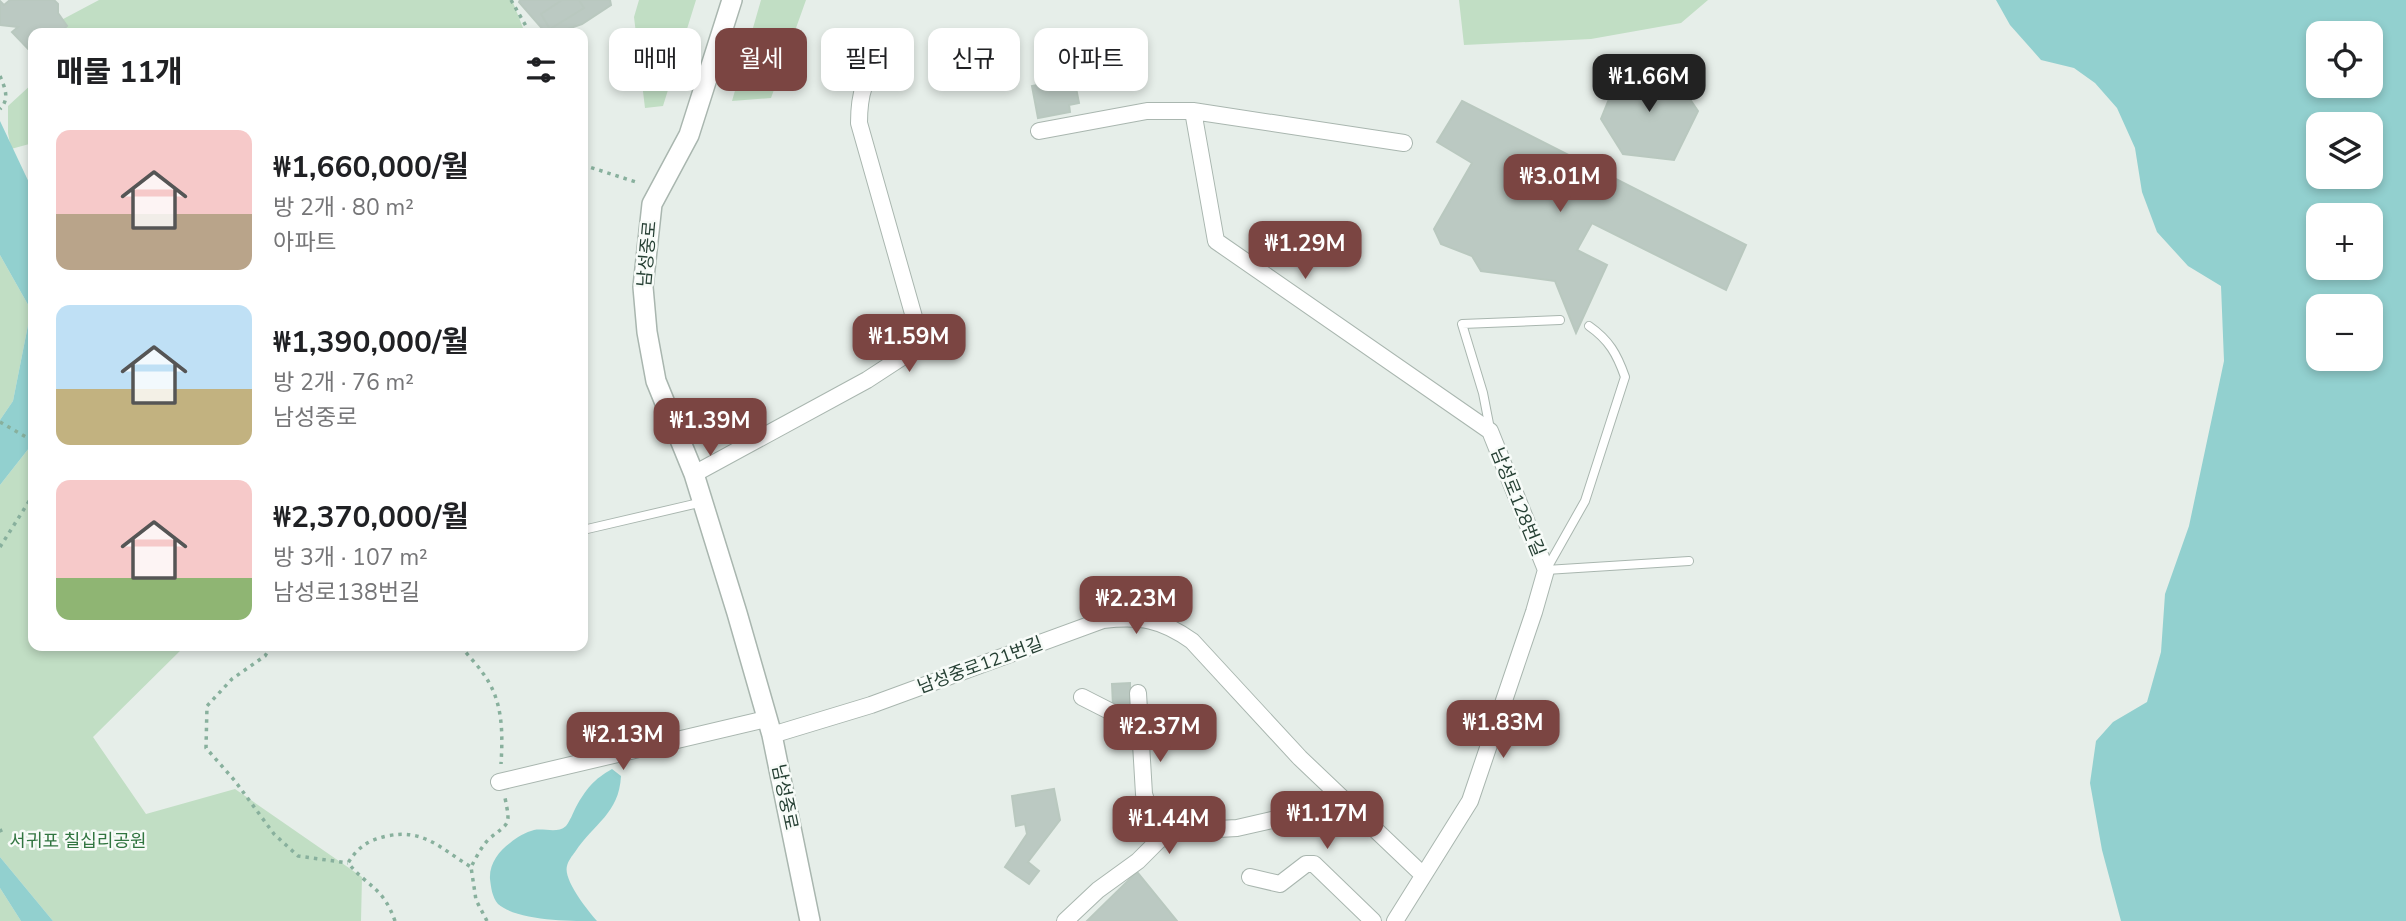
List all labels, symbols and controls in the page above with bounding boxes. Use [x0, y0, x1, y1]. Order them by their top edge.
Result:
map controls [2306, 21, 2383, 371]
button: locate [2306, 21, 2383, 98]
chip: 매매 [609, 28, 701, 91]
chip: 월세 [715, 28, 807, 91]
chip: 필터 [821, 28, 914, 91]
chip: 신규 [928, 28, 1020, 91]
chip: 아파트 [1034, 28, 1148, 91]
icon: filters [522, 51, 560, 89]
text: 매물 11개 [56, 52, 183, 93]
pin: ₩1.66M [1592, 54, 1706, 114]
text: ₩1.66M [1609, 61, 1689, 92]
button: layers [2306, 112, 2383, 189]
text: ₩1,660,000/월 [273, 147, 469, 188]
pin: ₩3.01M [1503, 154, 1617, 214]
icon: home [112, 158, 196, 242]
text: ₩3.01M [1520, 161, 1600, 192]
text: 방 2개 · 80 m² [273, 192, 414, 223]
button: + [2306, 203, 2383, 280]
street label: 남성중로 [632, 220, 662, 288]
pin: ₩1.29M [1248, 222, 1362, 281]
text: 아파트 [273, 227, 336, 258]
text: ₩1.29M [1265, 228, 1345, 259]
button: − [2306, 294, 2383, 371]
pin: ₩1.59M [852, 314, 966, 374]
text: ₩1.59M [869, 321, 949, 352]
text: ₩1,390,000/월 [273, 322, 469, 363]
icon: home [112, 333, 196, 417]
text: 방 2개 · 76 m² [273, 367, 414, 398]
pin: ₩1.39M [653, 398, 767, 458]
text: 남성중로 [273, 402, 358, 433]
text: ₩1.39M [670, 405, 750, 436]
street label: 남성로128번길 [1485, 444, 1551, 560]
text: ₩2,370,000/월 [273, 497, 469, 538]
icon: home [112, 508, 196, 592]
text: 방 3개 · 107 m² [273, 542, 428, 573]
pin: ₩2.23M [1079, 576, 1193, 636]
text: 남성로138번길 [273, 577, 420, 608]
text: ₩2.23M [1096, 583, 1176, 614]
street label: 남성중로121번길 [914, 631, 1046, 699]
pin: ₩1.83M [1446, 700, 1560, 760]
pin: ₩2.37M [1103, 704, 1217, 764]
text: ₩1.83M [1463, 707, 1543, 738]
text: ₩2.37M [1120, 711, 1200, 742]
pin: ₩2.13M [566, 712, 680, 772]
text: ₩2.13M [583, 719, 663, 750]
street label: 남성중로 [766, 762, 804, 832]
pin: ₩1.17M [1270, 792, 1384, 851]
pin: ₩1.44M [1112, 796, 1226, 856]
text: ₩1.17M [1287, 798, 1367, 829]
text: ₩1.44M [1129, 803, 1209, 834]
park label: 서귀포 칠십리공원 [9, 829, 147, 853]

